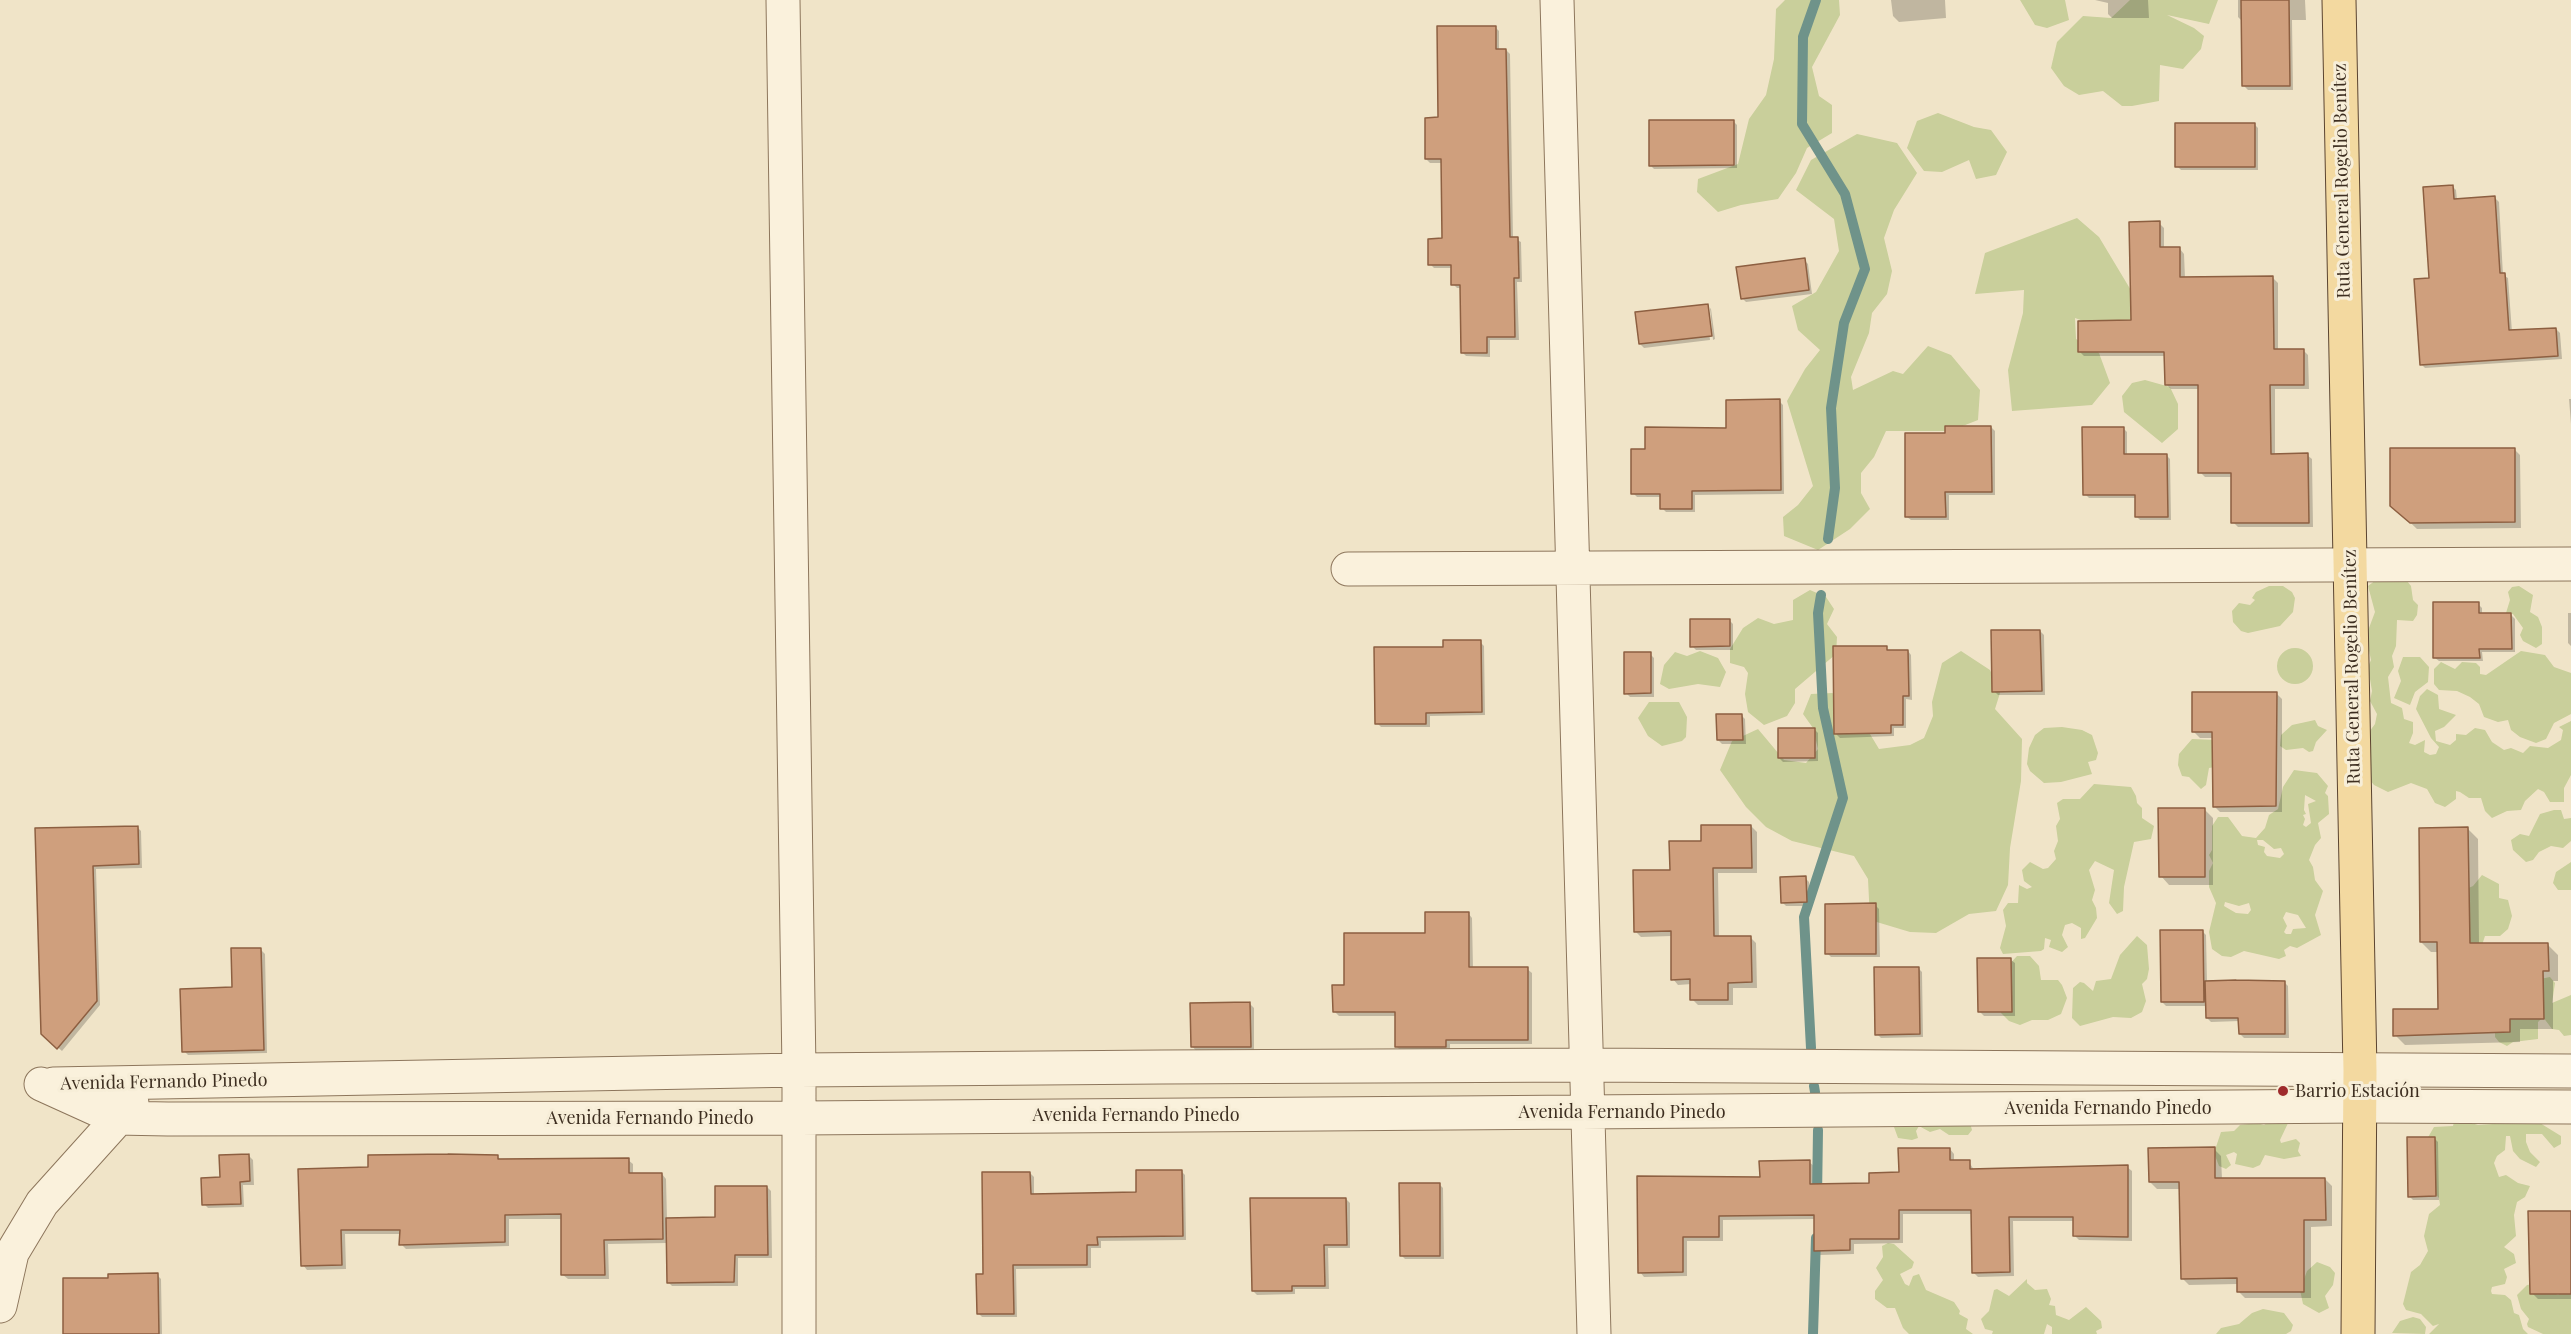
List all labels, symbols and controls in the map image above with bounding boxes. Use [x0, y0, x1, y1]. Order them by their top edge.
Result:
street label: Ruta General Rogelio Benítez [2329, 63, 2355, 299]
street label: Ruta General Rogelio Benítez [2339, 549, 2365, 785]
street label: Avenida Fernando Pinedo [60, 1069, 268, 1095]
place label: Barrio Estación [2295, 1080, 2420, 1102]
marker: Barrio Estación [2276, 1084, 2290, 1098]
street label: Avenida Fernando Pinedo [2004, 1097, 2212, 1119]
street label: Avenida Fernando Pinedo [1518, 1101, 1726, 1123]
street label: Avenida Fernando Pinedo [1032, 1104, 1240, 1126]
street label: Avenida Fernando Pinedo [546, 1107, 754, 1129]

